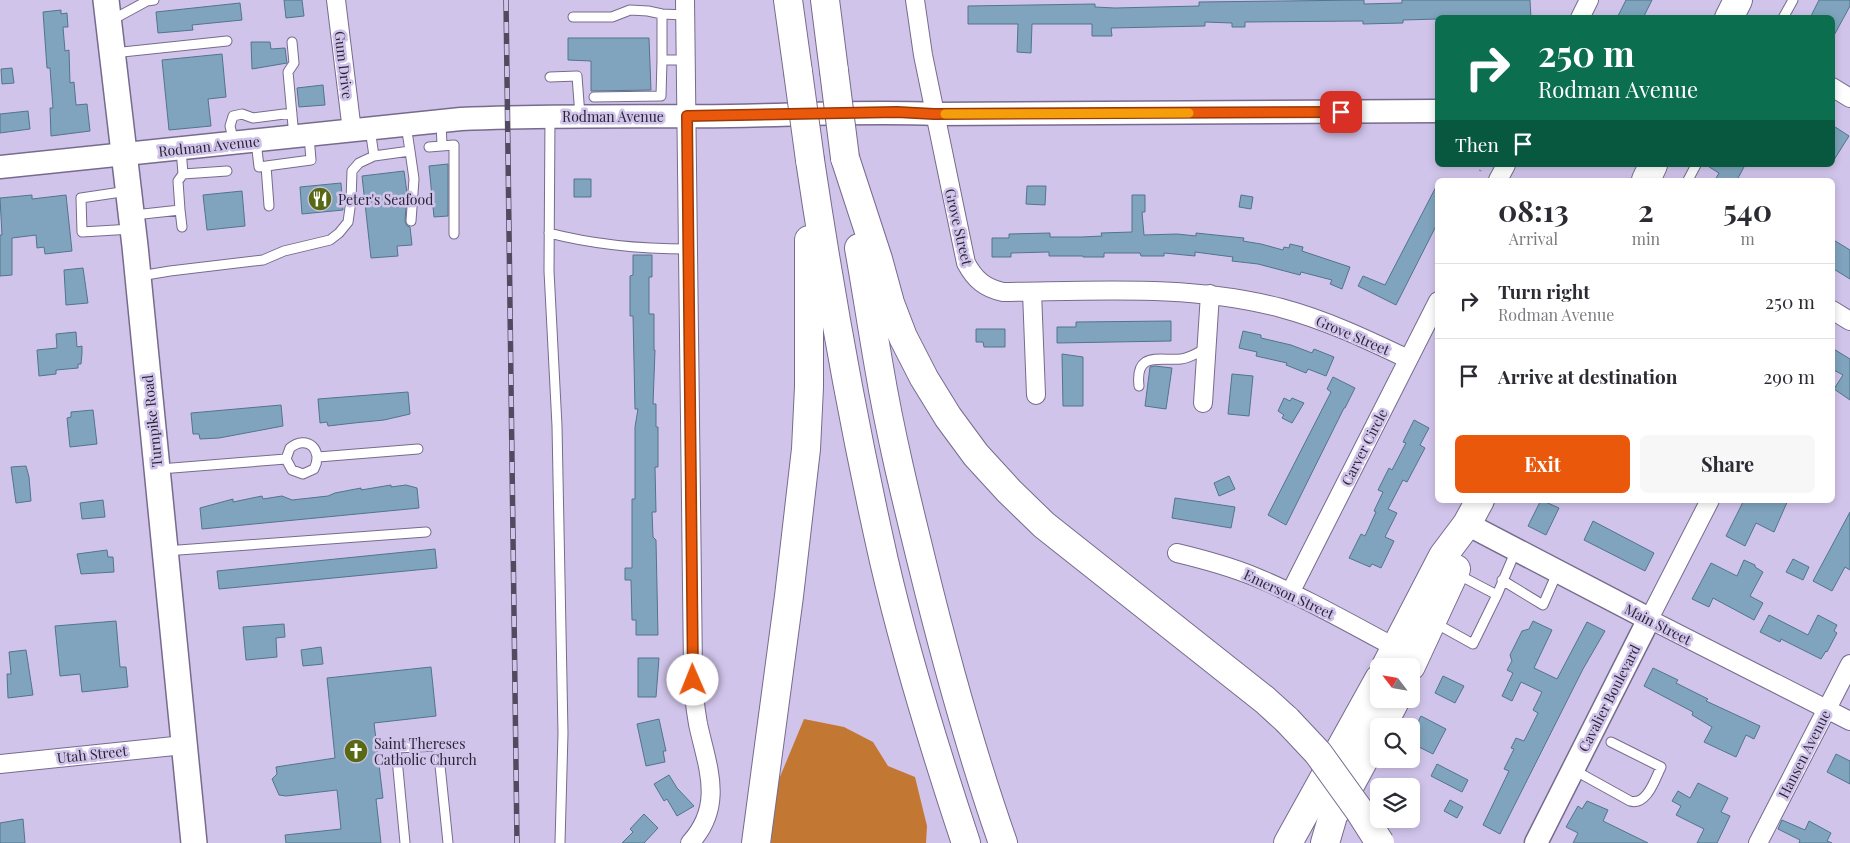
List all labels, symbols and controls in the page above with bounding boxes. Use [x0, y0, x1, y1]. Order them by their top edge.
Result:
text: 250 m [1538, 29, 1635, 76]
street label: Gum Drive [330, 30, 358, 100]
icon: right [1455, 35, 1520, 100]
text: Rodman Avenue [1538, 74, 1698, 104]
pin [1320, 91, 1362, 133]
icon: arrive [1327, 98, 1355, 126]
street label: Rodman Avenue [562, 107, 664, 126]
icon: arrive [1509, 130, 1537, 158]
street label: Rodman Avenue [157, 131, 261, 161]
text: Then [1455, 131, 1499, 157]
restaurant icon: Peter's Seafood [307, 186, 333, 212]
street label: Grove Street [941, 187, 977, 268]
place label: Peter's Seafood [338, 190, 433, 209]
text: 08:13 [1498, 190, 1569, 230]
text: 2 [1638, 190, 1654, 230]
text: 540 [1723, 190, 1772, 230]
text: Arrival [1509, 228, 1558, 249]
text: min [1632, 228, 1660, 249]
text: m [1740, 228, 1755, 249]
text: Turn right [1498, 278, 1590, 304]
icon: right [1455, 287, 1483, 315]
text: 250 m [1765, 288, 1815, 314]
text: Rodman Avenue [1498, 304, 1614, 325]
street label: Grove Street [1313, 311, 1394, 359]
icon: arrive [1455, 362, 1483, 390]
text: Arrive at destination [1498, 363, 1678, 389]
text: 290 m [1763, 363, 1815, 389]
street label: Turnpike Road [138, 374, 166, 468]
street label: Carver Circle [1337, 405, 1391, 489]
button: Exit [1455, 435, 1630, 493]
button: Share [1640, 435, 1815, 493]
street label: Emerson Street [1241, 565, 1338, 624]
street label: Main Street [1621, 599, 1696, 649]
street label: Cavalier Boulevard [1574, 641, 1644, 755]
position arrow [666, 653, 718, 705]
north arrow [1370, 658, 1420, 708]
map controls [1370, 658, 1420, 828]
street label: Hansen Avenue [1774, 707, 1834, 801]
button: search [1370, 718, 1420, 768]
place label: Saint Thereses Catholic Church [374, 734, 477, 769]
church icon: Saint Thereses Catholic Church [343, 738, 369, 764]
street label: Utah Street [56, 741, 129, 767]
button: layers [1370, 778, 1420, 828]

